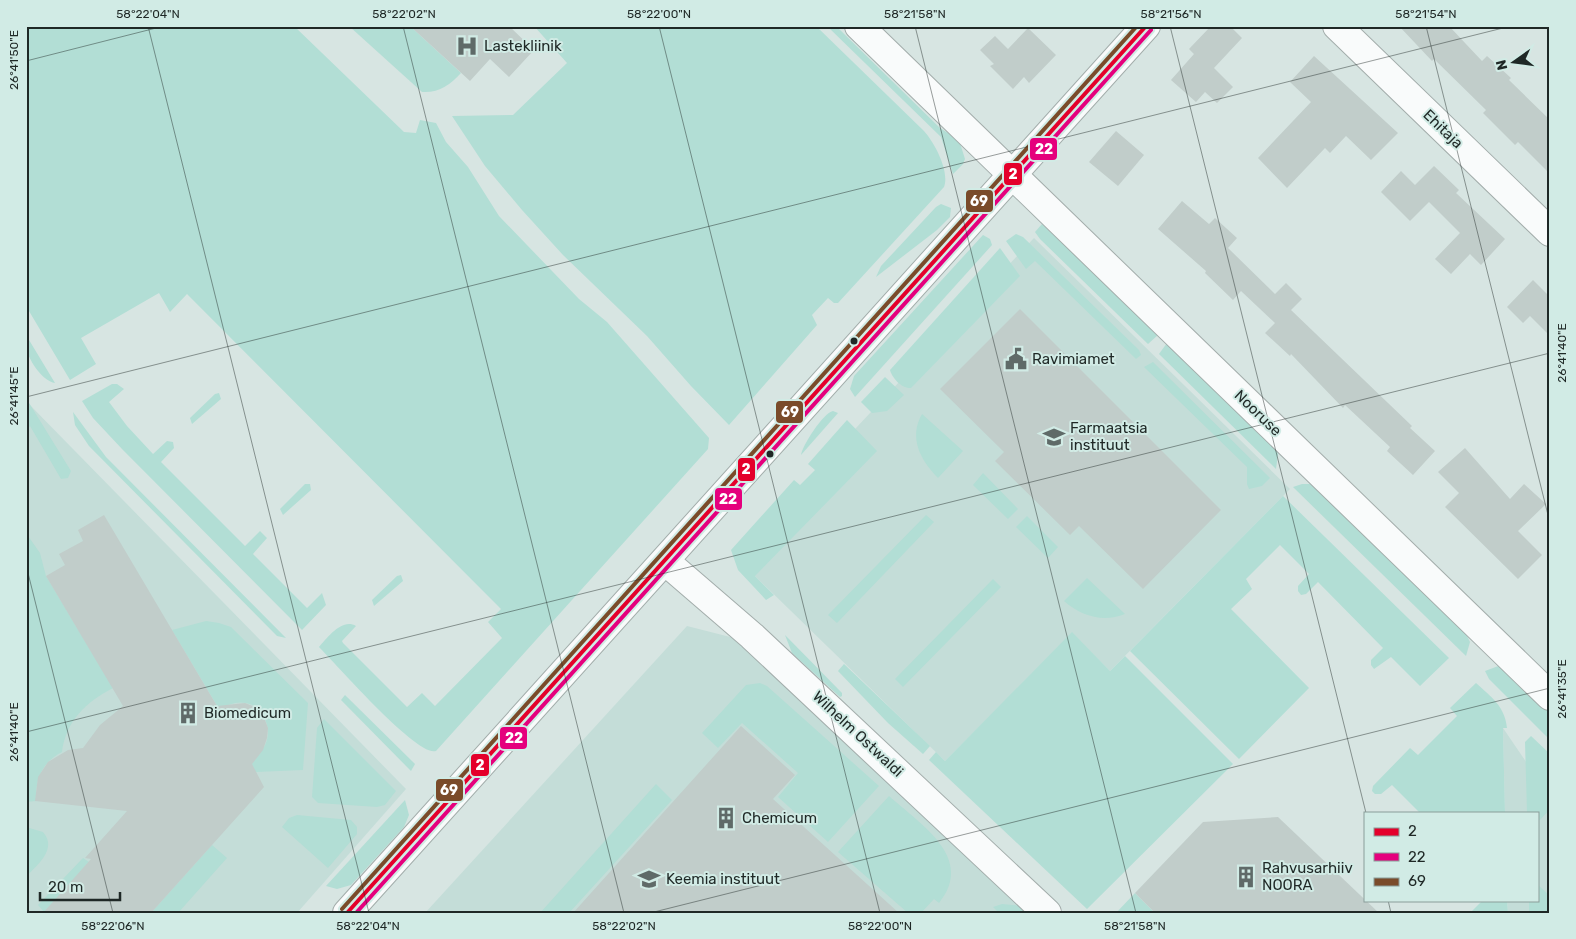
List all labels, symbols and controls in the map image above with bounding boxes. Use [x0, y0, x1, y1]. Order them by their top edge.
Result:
text: 58°22'04"N [116, 7, 180, 21]
text: 58°22'02"N [372, 7, 436, 21]
text: 58°22'00"N [627, 7, 691, 21]
text: 58°21'58"N [884, 7, 946, 21]
text: 58°21'56"N [1141, 7, 1201, 21]
text: 58°21'54"N [1395, 7, 1457, 21]
text: 26°41'50"E [7, 30, 21, 90]
hospital icon: Lastekliinik [454, 33, 480, 59]
place label: Lastekliinik [484, 37, 562, 55]
north arrow [1488, 38, 1538, 88]
text: N [1492, 58, 1511, 72]
street label: Ehitaja [1419, 106, 1467, 152]
line badge: 22 [1029, 137, 1058, 161]
text: 22 [1035, 141, 1053, 158]
line badge: 2 [1003, 162, 1023, 186]
text: 2 [1008, 166, 1018, 183]
line badge: 69 [965, 189, 994, 213]
text: 69 [970, 193, 988, 210]
text: 26°41'40"E [1555, 323, 1569, 383]
unlabelled marker [849, 336, 859, 346]
public building icon: Ravimiamet [1003, 346, 1029, 372]
place label: Ravimiamet [1032, 350, 1115, 368]
text: 26°41'45"E [7, 366, 21, 426]
street label: Nooruse [1231, 386, 1285, 440]
line badge: 69 [775, 400, 804, 424]
text: 69 [781, 404, 799, 421]
place label: Farmaatsia instituut [1070, 419, 1148, 454]
school or university icon: Farmaatsia instituut [1041, 424, 1067, 450]
unlabelled marker [765, 449, 775, 459]
line badge: 2 [737, 457, 756, 482]
text: 2 [741, 461, 751, 478]
line badge: 22 [714, 487, 743, 511]
text: 22 [719, 491, 737, 508]
text: 26°41'35"E [1555, 659, 1569, 719]
street label: Wilhelm Ostwaldi [809, 687, 907, 781]
building icon: Biomedicum [175, 700, 201, 726]
text: 26°41'40"E [7, 702, 21, 762]
place label: Biomedicum [204, 704, 291, 722]
line badge: 22 [499, 726, 528, 750]
text: 22 [505, 730, 523, 747]
line badge: 2 [470, 753, 490, 777]
text: 2 [475, 757, 485, 774]
line badge: 69 [435, 778, 464, 802]
text: 69 [440, 782, 458, 799]
building icon: Chemicum [713, 805, 739, 831]
place label: Chemicum [742, 809, 817, 827]
legend [1364, 812, 1538, 902]
text: 2 [1408, 822, 1417, 840]
text: 22 [1408, 848, 1426, 866]
place label: Rahvusarhiiv NOORA [1262, 859, 1353, 894]
building icon: Rahvusarhiiv NOORA [1233, 864, 1259, 890]
school or university icon: Keemia instituut [636, 866, 662, 892]
scale bar [40, 869, 120, 901]
place label: Keemia instituut [666, 870, 780, 888]
text: 69 [1408, 872, 1426, 890]
text: 20 m [48, 878, 83, 896]
text: 58°22'06"N [81, 919, 145, 933]
text: 58°22'04"N [336, 919, 400, 933]
text: 58°22'02"N [592, 919, 656, 933]
text: 58°22'00"N [848, 919, 912, 933]
text: 58°21'58"N [1104, 919, 1166, 933]

